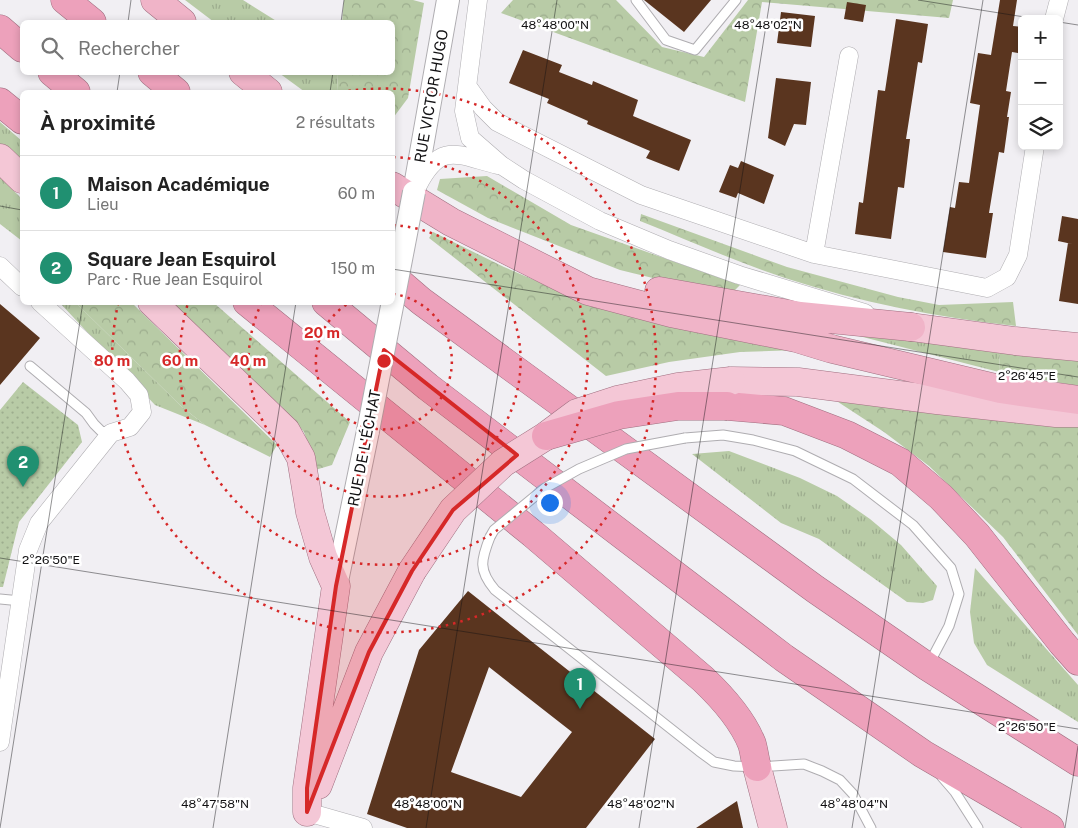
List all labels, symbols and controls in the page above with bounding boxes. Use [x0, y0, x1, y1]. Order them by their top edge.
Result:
map controls [1018, 15, 1063, 150]
button: + [1018, 15, 1063, 60]
text: 48°48'00"N [521, 18, 589, 32]
text: 48°48'02"N [734, 18, 802, 32]
search box [20, 20, 395, 75]
street label: RUE VICTOR HUGO [411, 28, 451, 164]
icon: search [38, 34, 66, 62]
text: Rechercher [78, 37, 180, 59]
button: − [1018, 60, 1063, 105]
button: layers [1018, 105, 1063, 150]
text: À proximité [40, 110, 156, 135]
text: 2 résultats [296, 113, 375, 132]
text: Maison Académique [87, 173, 270, 195]
text: 1 [53, 184, 59, 203]
text: 60 m [338, 184, 375, 203]
text: Lieu [87, 195, 119, 214]
text: Square Jean Esquirol [87, 248, 276, 270]
text: 2 [51, 259, 61, 278]
text: 150 m [331, 259, 375, 278]
text: Parc · Rue Jean Esquirol [87, 270, 263, 289]
text: 20 m [304, 324, 340, 341]
text: 80 m [94, 352, 130, 369]
text: 60 m [162, 352, 198, 369]
text: 40 m [230, 352, 266, 369]
centre of rings [375, 352, 393, 370]
text: 2°26'45"E [998, 369, 1056, 383]
street label: RUE DE L'ÉCHAT [344, 388, 384, 508]
pin: 2 [7, 446, 39, 487]
your location [537, 490, 563, 516]
text: 2°26'50"E [22, 553, 80, 567]
pin: 1 [564, 668, 596, 709]
text: 2°26'50"E [998, 720, 1056, 734]
text: 48°47'58"N [181, 797, 249, 811]
text: 48°48'00"N [394, 797, 462, 811]
text: 48°48'02"N [607, 797, 675, 811]
text: 48°48'04"N [820, 797, 888, 811]

